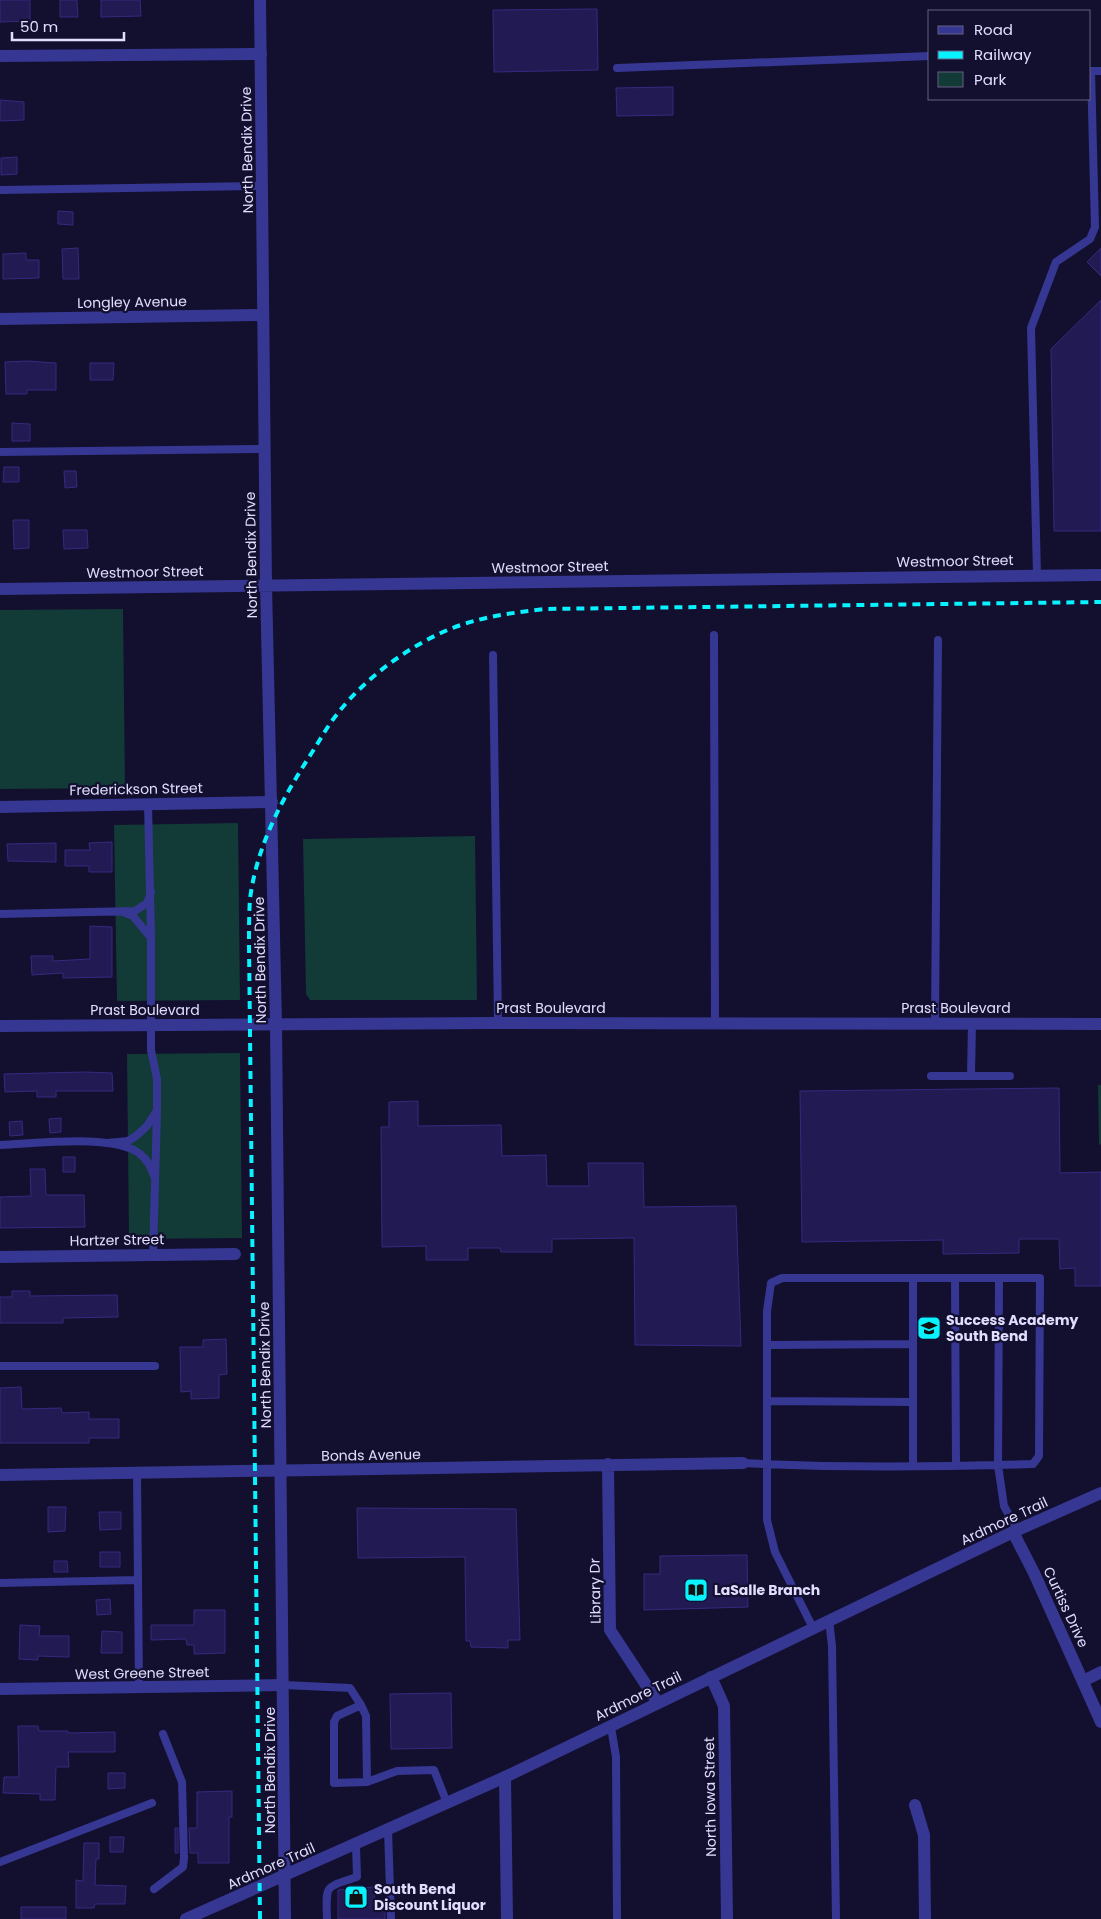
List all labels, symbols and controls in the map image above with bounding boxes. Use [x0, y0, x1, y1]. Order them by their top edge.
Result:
scale bar [12, 10, 125, 42]
legend [928, 10, 1091, 100]
text: 50 m [20, 16, 58, 37]
text: Road [974, 19, 1013, 40]
text: Railway [974, 44, 1032, 65]
text: Park [974, 69, 1006, 90]
street label: North Bendix Drive [236, 86, 258, 213]
street label: Longley Avenue [77, 291, 187, 313]
street label: North Bendix Drive [240, 491, 262, 618]
street label: Westmoor Street [896, 550, 1014, 572]
street label: Westmoor Street [491, 556, 609, 578]
street label: Westmoor Street [86, 561, 204, 583]
street label: Frederickson Street [69, 778, 203, 800]
street label: North Bendix Drive [249, 896, 271, 1023]
street label: Prast Boulevard [496, 998, 606, 1018]
street label: Prast Boulevard [901, 998, 1011, 1018]
street label: Prast Boulevard [90, 1000, 200, 1020]
street label: Hartzer Street [70, 1229, 164, 1251]
street label: North Bendix Drive [254, 1301, 276, 1428]
place label: Success Academy South Bend [946, 1310, 1078, 1346]
school or university icon: Success Academy South Bend [916, 1315, 942, 1341]
street label: Bonds Avenue [321, 1444, 421, 1466]
street label: Ardmore Trail [957, 1492, 1051, 1550]
street label: Library Dr [584, 1558, 606, 1624]
street label: Curtiss Drive [1039, 1563, 1094, 1651]
library icon: LaSalle Branch [683, 1577, 709, 1603]
place label: LaSalle Branch [714, 1580, 820, 1600]
street label: West Greene Street [75, 1662, 209, 1684]
street label: Ardmore Trail [591, 1666, 685, 1726]
street label: North Bendix Drive [260, 1706, 280, 1833]
street label: North Iowa Street [699, 1737, 721, 1857]
street label: Ardmore Trail [224, 1838, 318, 1894]
place label: South Bend Discount Liquor [374, 1879, 486, 1915]
shop icon: South Bend Discount Liquor [343, 1884, 369, 1910]

